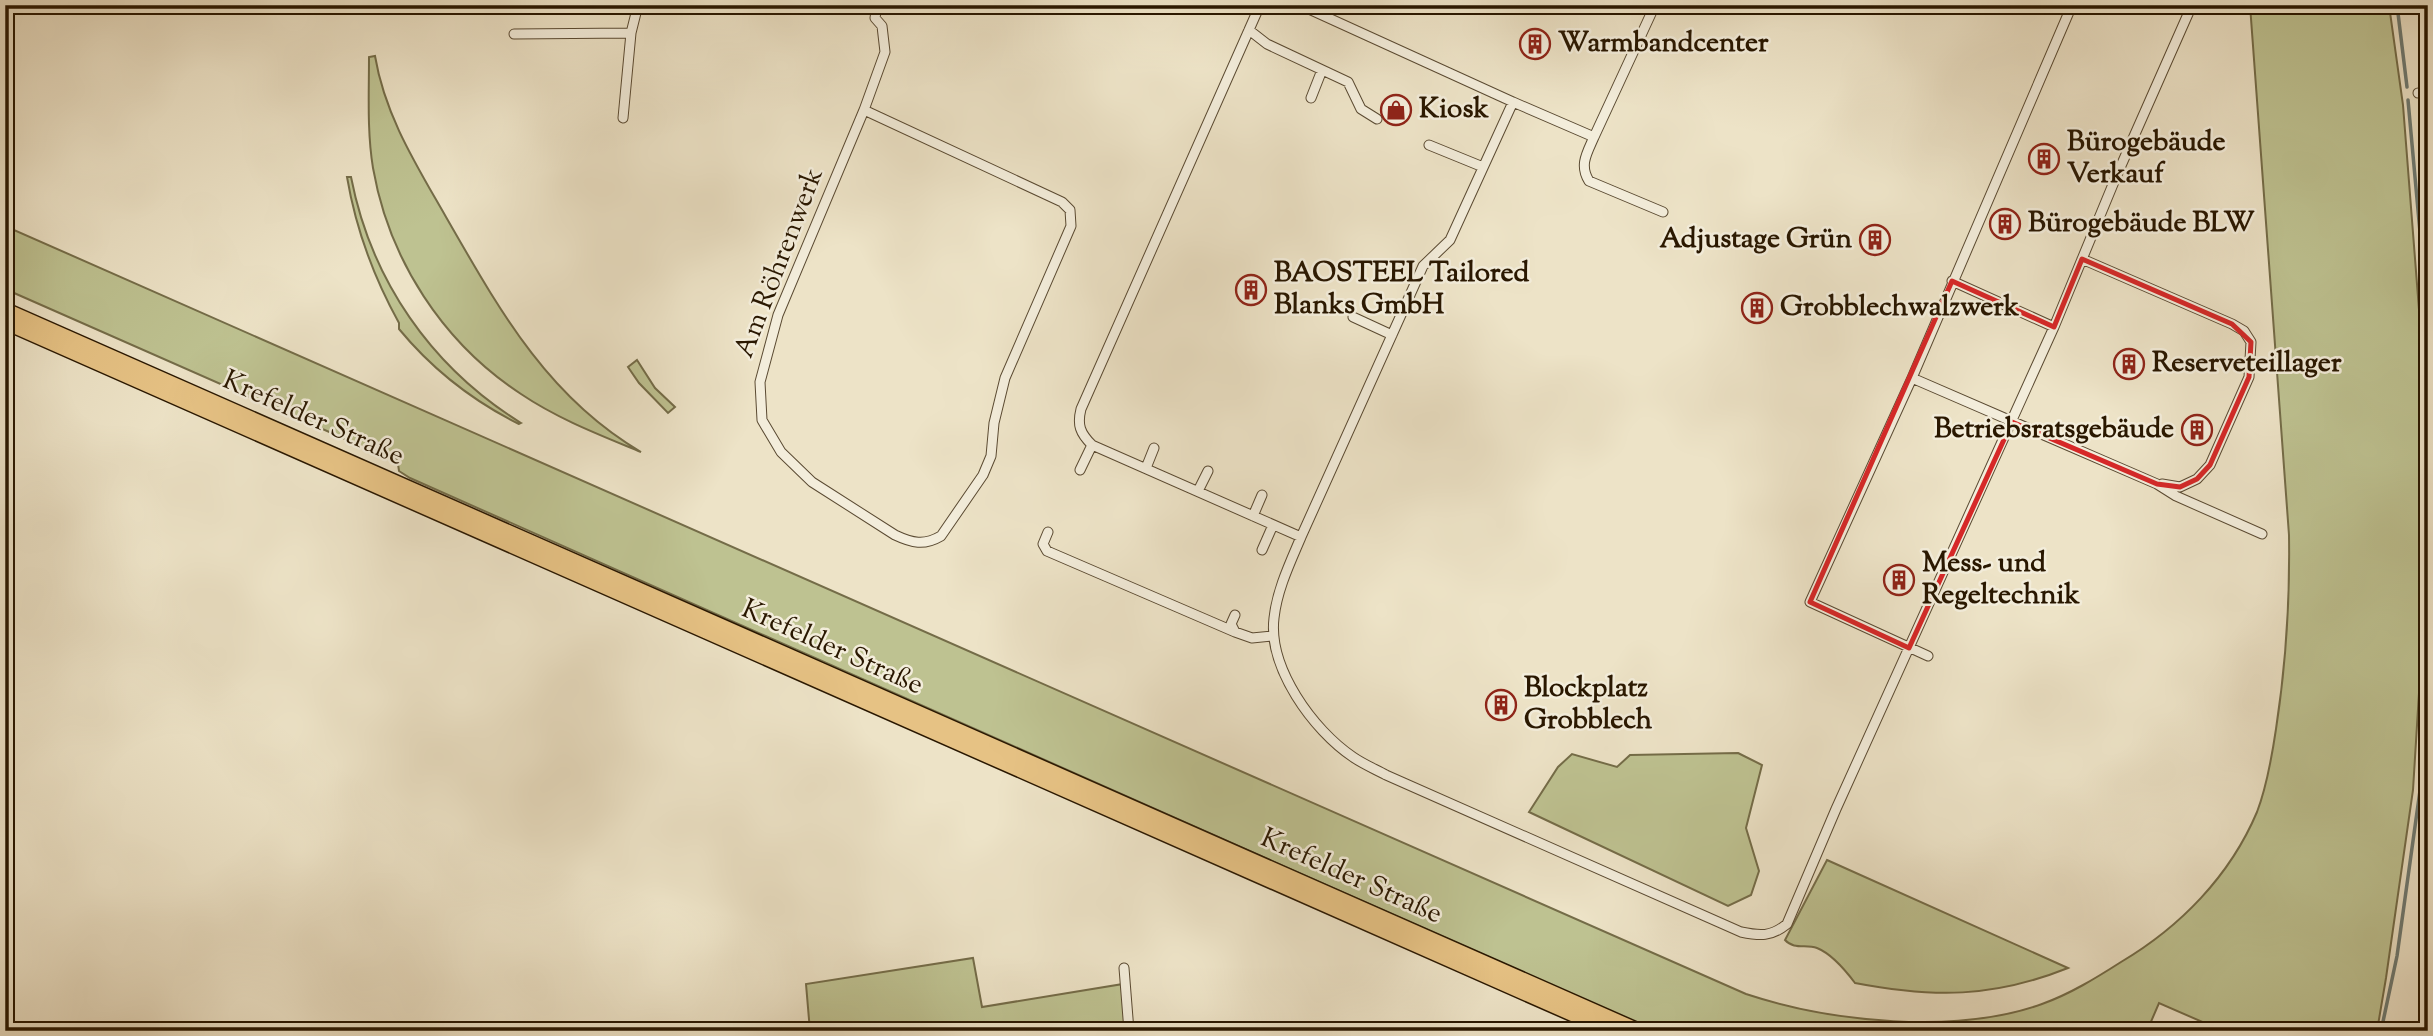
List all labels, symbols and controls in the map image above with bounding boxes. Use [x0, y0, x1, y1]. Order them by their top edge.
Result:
place label: Warmbandcenter [1558, 24, 1769, 64]
building icon: Warmbandcenter [1518, 27, 1552, 61]
place label: Kiosk [1419, 90, 1489, 130]
shop icon: Kiosk [1379, 93, 1413, 127]
place label: Bürogebäude Verkauf [2067, 123, 2225, 195]
building icon: Bürogebäude Verkauf [2027, 142, 2061, 176]
street label: Am Röhrenwerk [725, 162, 835, 364]
place label: Bürogebäude BLW [2028, 204, 2256, 244]
building icon: Bürogebäude BLW [1988, 207, 2022, 241]
place label: Adjustage Grün [1659, 220, 1852, 260]
building icon: Adjustage Grün [1858, 223, 1892, 257]
place label: BAOSTEEL Tailored Blanks GmbH [1274, 254, 1530, 326]
building icon: BAOSTEEL Tailored Blanks GmbH [1234, 273, 1268, 307]
place label: Grobblechwalzwerk [1780, 288, 2020, 328]
building icon: Grobblechwalzwerk [1740, 291, 1774, 325]
place label: Reserveteillager [2152, 344, 2342, 384]
building icon: Reserveteillager [2112, 347, 2146, 381]
street label: Krefelder Straße [216, 361, 410, 477]
place label: Betriebsratsgebäude [1934, 410, 2174, 450]
building icon: Betriebsratsgebäude [2180, 413, 2214, 447]
place label: Mess- und Regeltechnik [1922, 544, 2080, 616]
building icon: Mess- und Regeltechnik [1882, 563, 1916, 597]
street label: Krefelder Straße [735, 590, 929, 706]
place label: Blockplatz Grobblech [1524, 669, 1653, 741]
building icon: Blockplatz Grobblech [1484, 688, 1518, 722]
street label: Krefelder Straße [1254, 819, 1448, 935]

